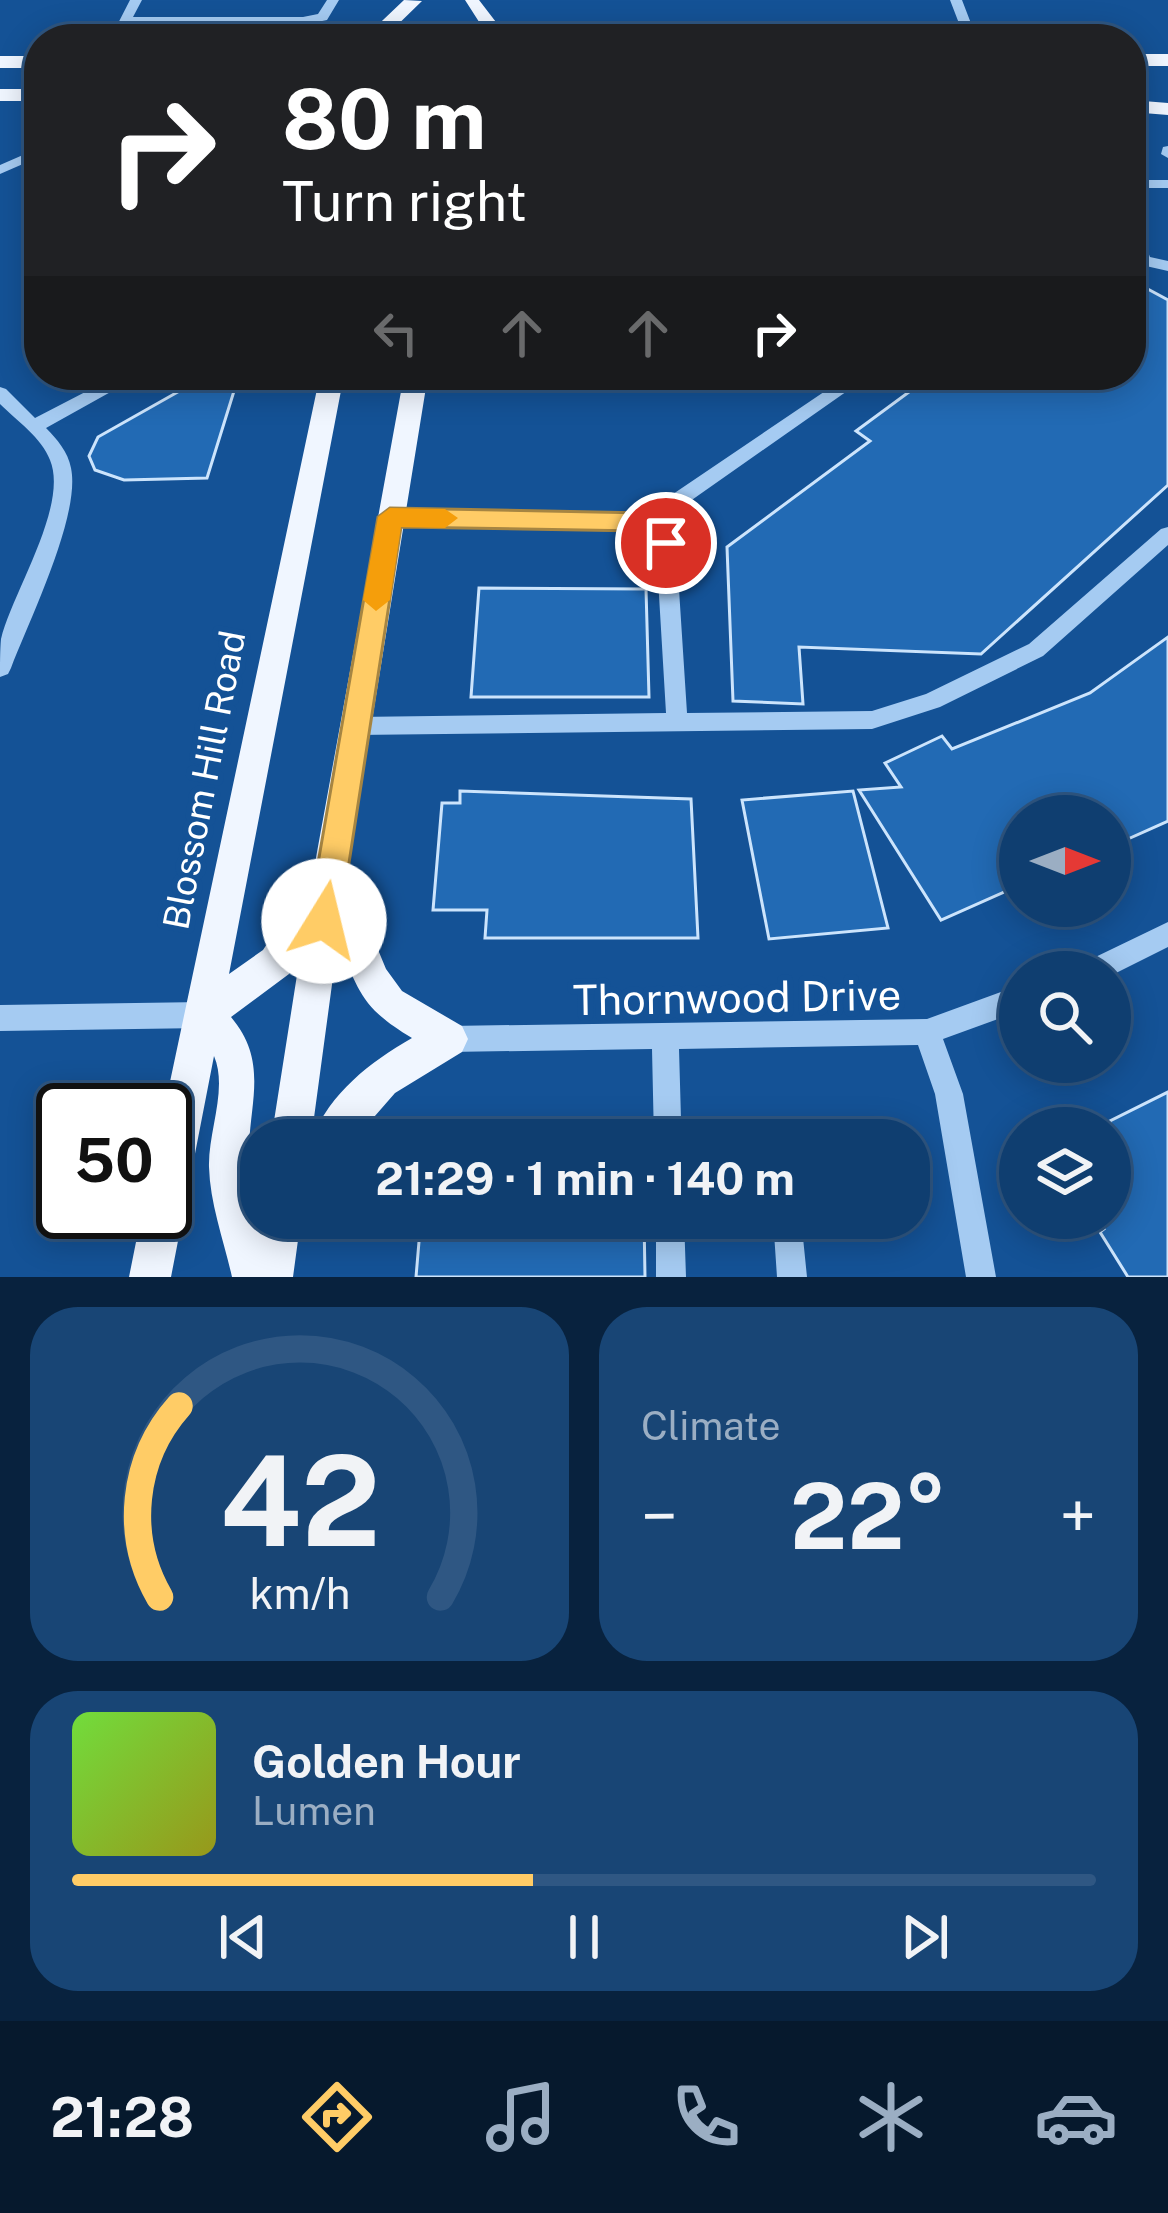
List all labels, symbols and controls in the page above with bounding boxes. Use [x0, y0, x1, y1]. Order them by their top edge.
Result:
text: 80 m [282, 69, 486, 168]
icon: right [84, 72, 240, 228]
text: Turn right [282, 170, 527, 233]
icon: left [363, 300, 429, 366]
icon: ahead [489, 300, 555, 366]
icon: ahead [615, 300, 681, 366]
icon: right [741, 300, 807, 366]
pin [615, 492, 717, 594]
icon: arrive [633, 510, 699, 576]
street label: Blossom Hill Road [154, 627, 254, 933]
north arrow [999, 795, 1131, 927]
map controls [999, 795, 1131, 1239]
position arrow [261, 858, 387, 984]
button: search [999, 951, 1131, 1083]
street label: Thornwood Drive [572, 970, 902, 1024]
speed limit sign: 50 [36, 1083, 192, 1239]
button: layers [999, 1107, 1131, 1239]
text: 21:29 · 1 min · 140 m [375, 1152, 795, 1205]
text: Climate [641, 1403, 781, 1449]
text: 42 [219, 1427, 380, 1574]
text: 22° [790, 1463, 947, 1569]
text: − [641, 1477, 678, 1555]
text: + [1059, 1477, 1096, 1555]
text: km/h [249, 1568, 350, 1619]
text: Golden Hour [252, 1735, 521, 1788]
text: Lumen [252, 1788, 376, 1834]
icon: previous [210, 1904, 276, 1970]
icon: pause [551, 1904, 617, 1970]
icon: next [892, 1904, 958, 1970]
icon: directions [295, 2075, 379, 2159]
icon: music [479, 2075, 563, 2159]
icon: phone [664, 2075, 748, 2159]
icon: climate [849, 2075, 933, 2159]
icon: car [1034, 2075, 1118, 2159]
text: 21:28 [50, 2086, 194, 2149]

